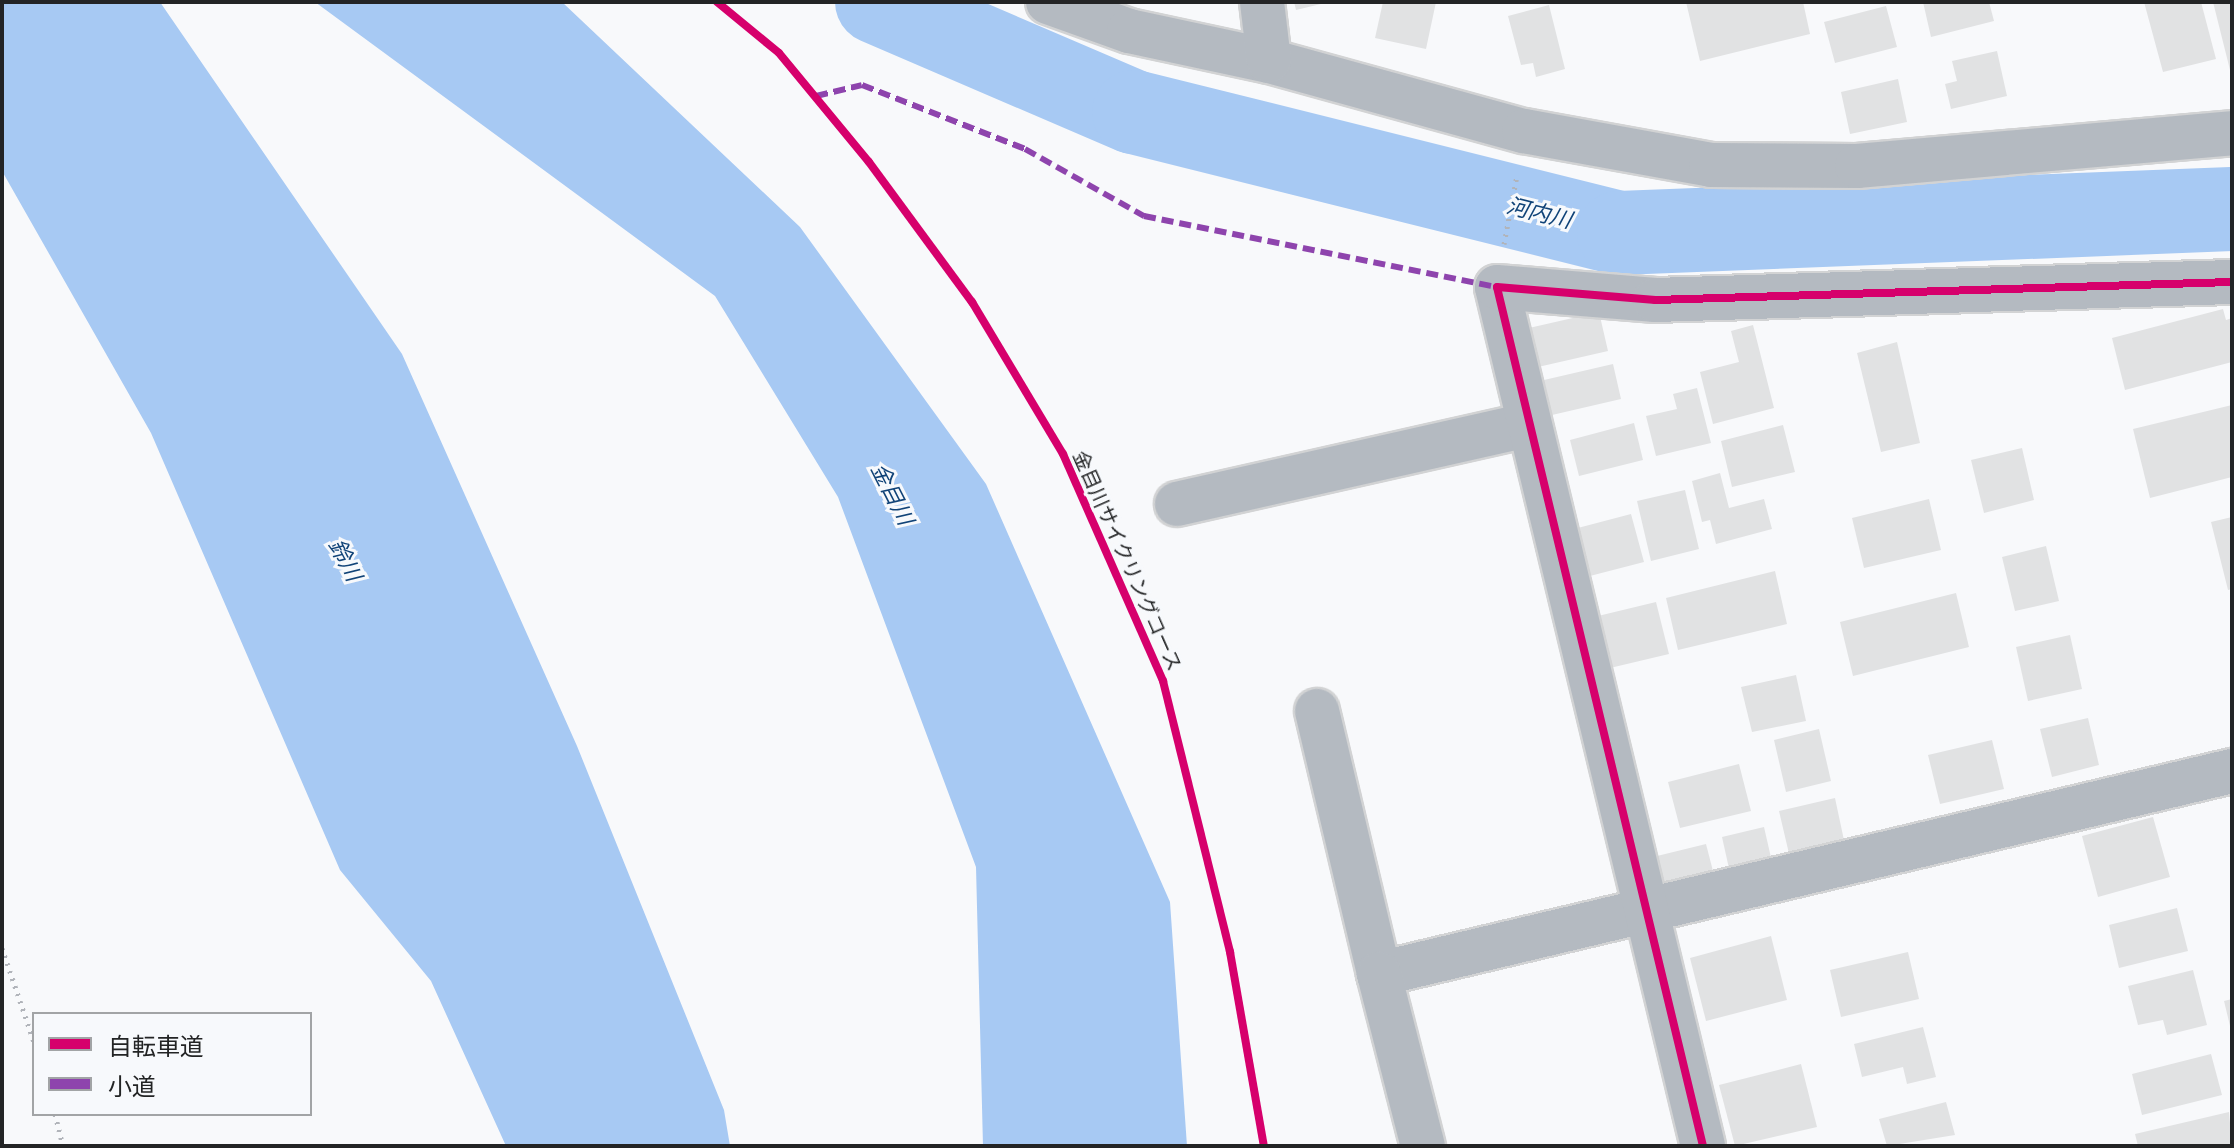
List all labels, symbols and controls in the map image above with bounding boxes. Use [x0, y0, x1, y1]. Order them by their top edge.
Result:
water label: 河内川 [1504, 192, 1574, 234]
street label: 金目川サイクリングコース [1067, 446, 1187, 676]
water label: 金目川 [865, 459, 919, 529]
water label: 鈴川 [323, 534, 367, 586]
legend [32, 1012, 312, 1116]
text: 自転車道 [108, 1032, 204, 1062]
text: 小道 [108, 1072, 156, 1102]

